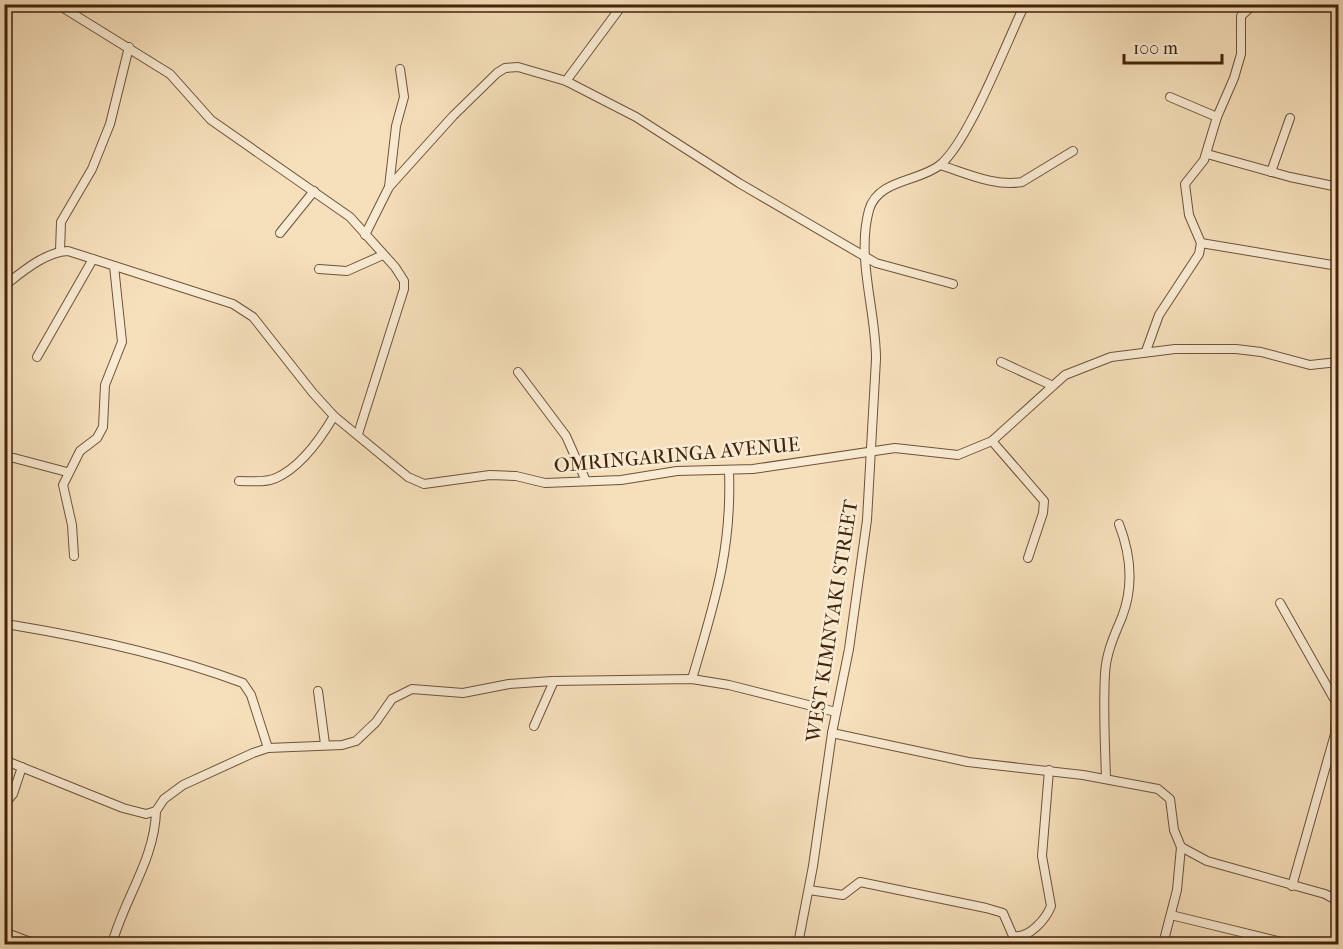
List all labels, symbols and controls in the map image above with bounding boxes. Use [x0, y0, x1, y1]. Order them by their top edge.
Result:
scale bar [1124, 27, 1222, 65]
text: 100 m [1133, 38, 1178, 59]
street label: OMRINGARINGA AVENUE [553, 433, 801, 477]
street label: WEST KIMNYAKI STREET [801, 498, 863, 745]

